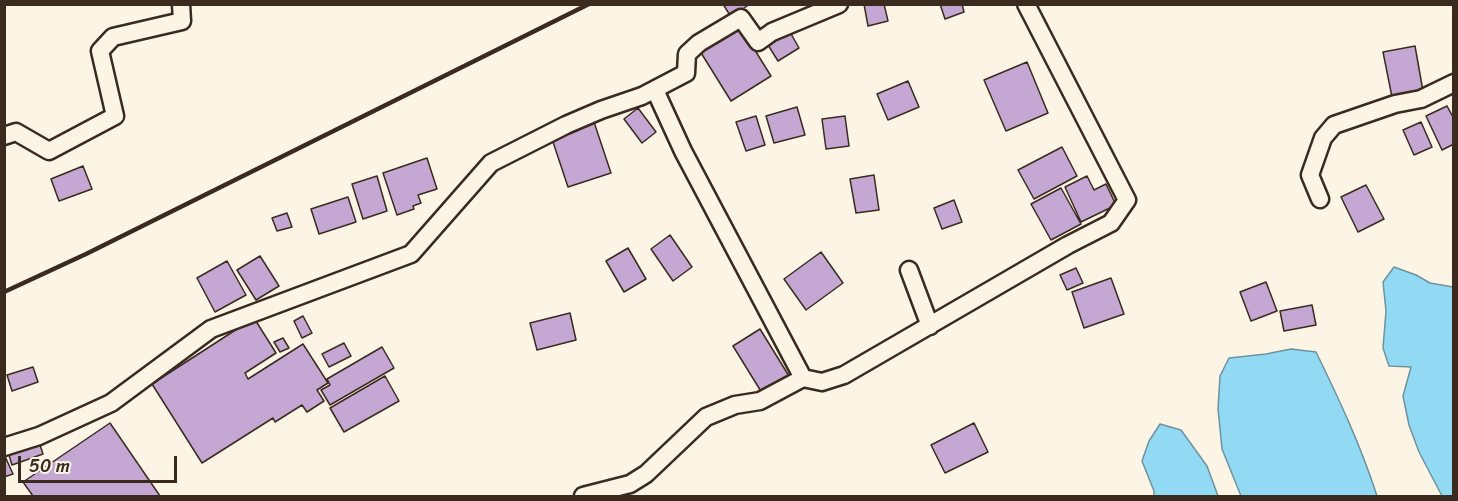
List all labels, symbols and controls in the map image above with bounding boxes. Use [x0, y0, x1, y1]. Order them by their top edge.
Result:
scale bar [21, 444, 180, 482]
text: 50 m [29, 450, 70, 482]

